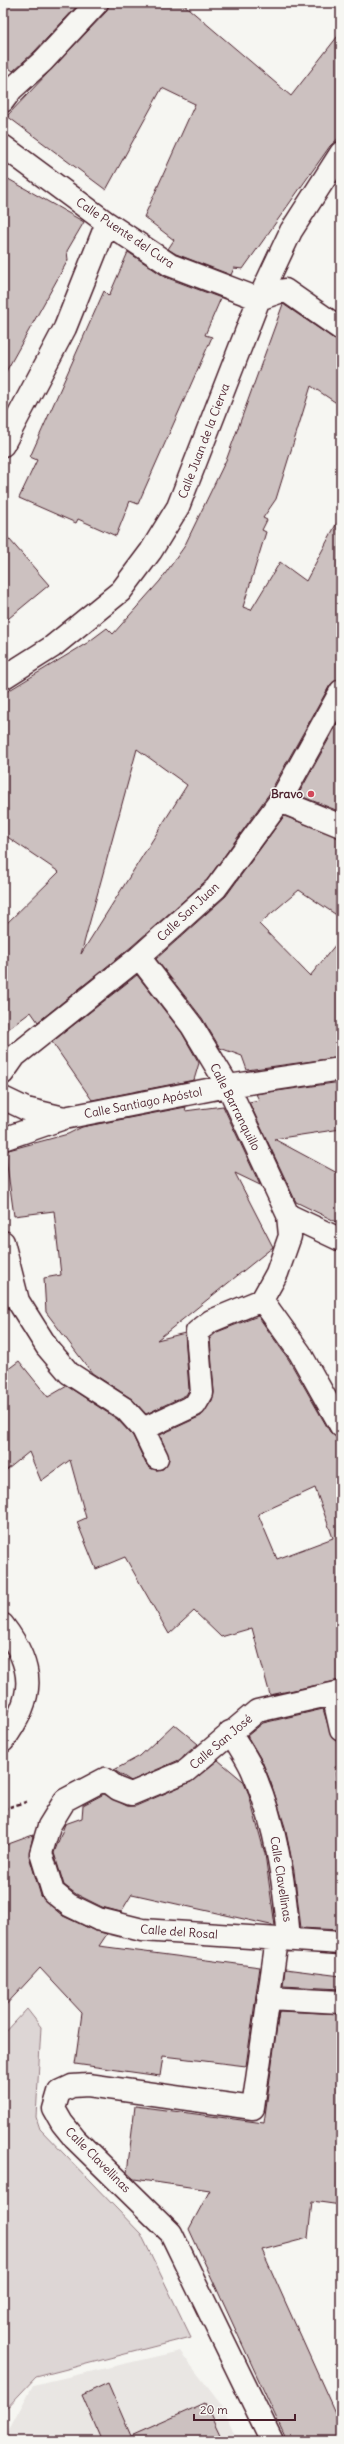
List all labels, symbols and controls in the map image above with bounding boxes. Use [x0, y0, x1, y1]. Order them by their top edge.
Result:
street label: Calle Puente del Cura [73, 194, 177, 271]
street label: Calle Juan de la Cierva [175, 381, 233, 501]
place label: Bravo [271, 786, 303, 801]
marker: Bravo [306, 789, 316, 799]
street label: Calle San Juan [153, 879, 222, 944]
street label: Calle Barranquillo [207, 1061, 264, 1153]
street label: Calle Santiago Apóstol [83, 1084, 203, 1121]
street label: Calle San José [186, 1711, 255, 1772]
street label: Calle Clavellinas [267, 1835, 296, 1923]
street label: Calle del Rosal [140, 1921, 218, 1942]
street label: Calle Clavellinas [63, 2124, 134, 2195]
scale bar [194, 2396, 295, 2422]
text: 20 m [200, 2402, 228, 2417]

